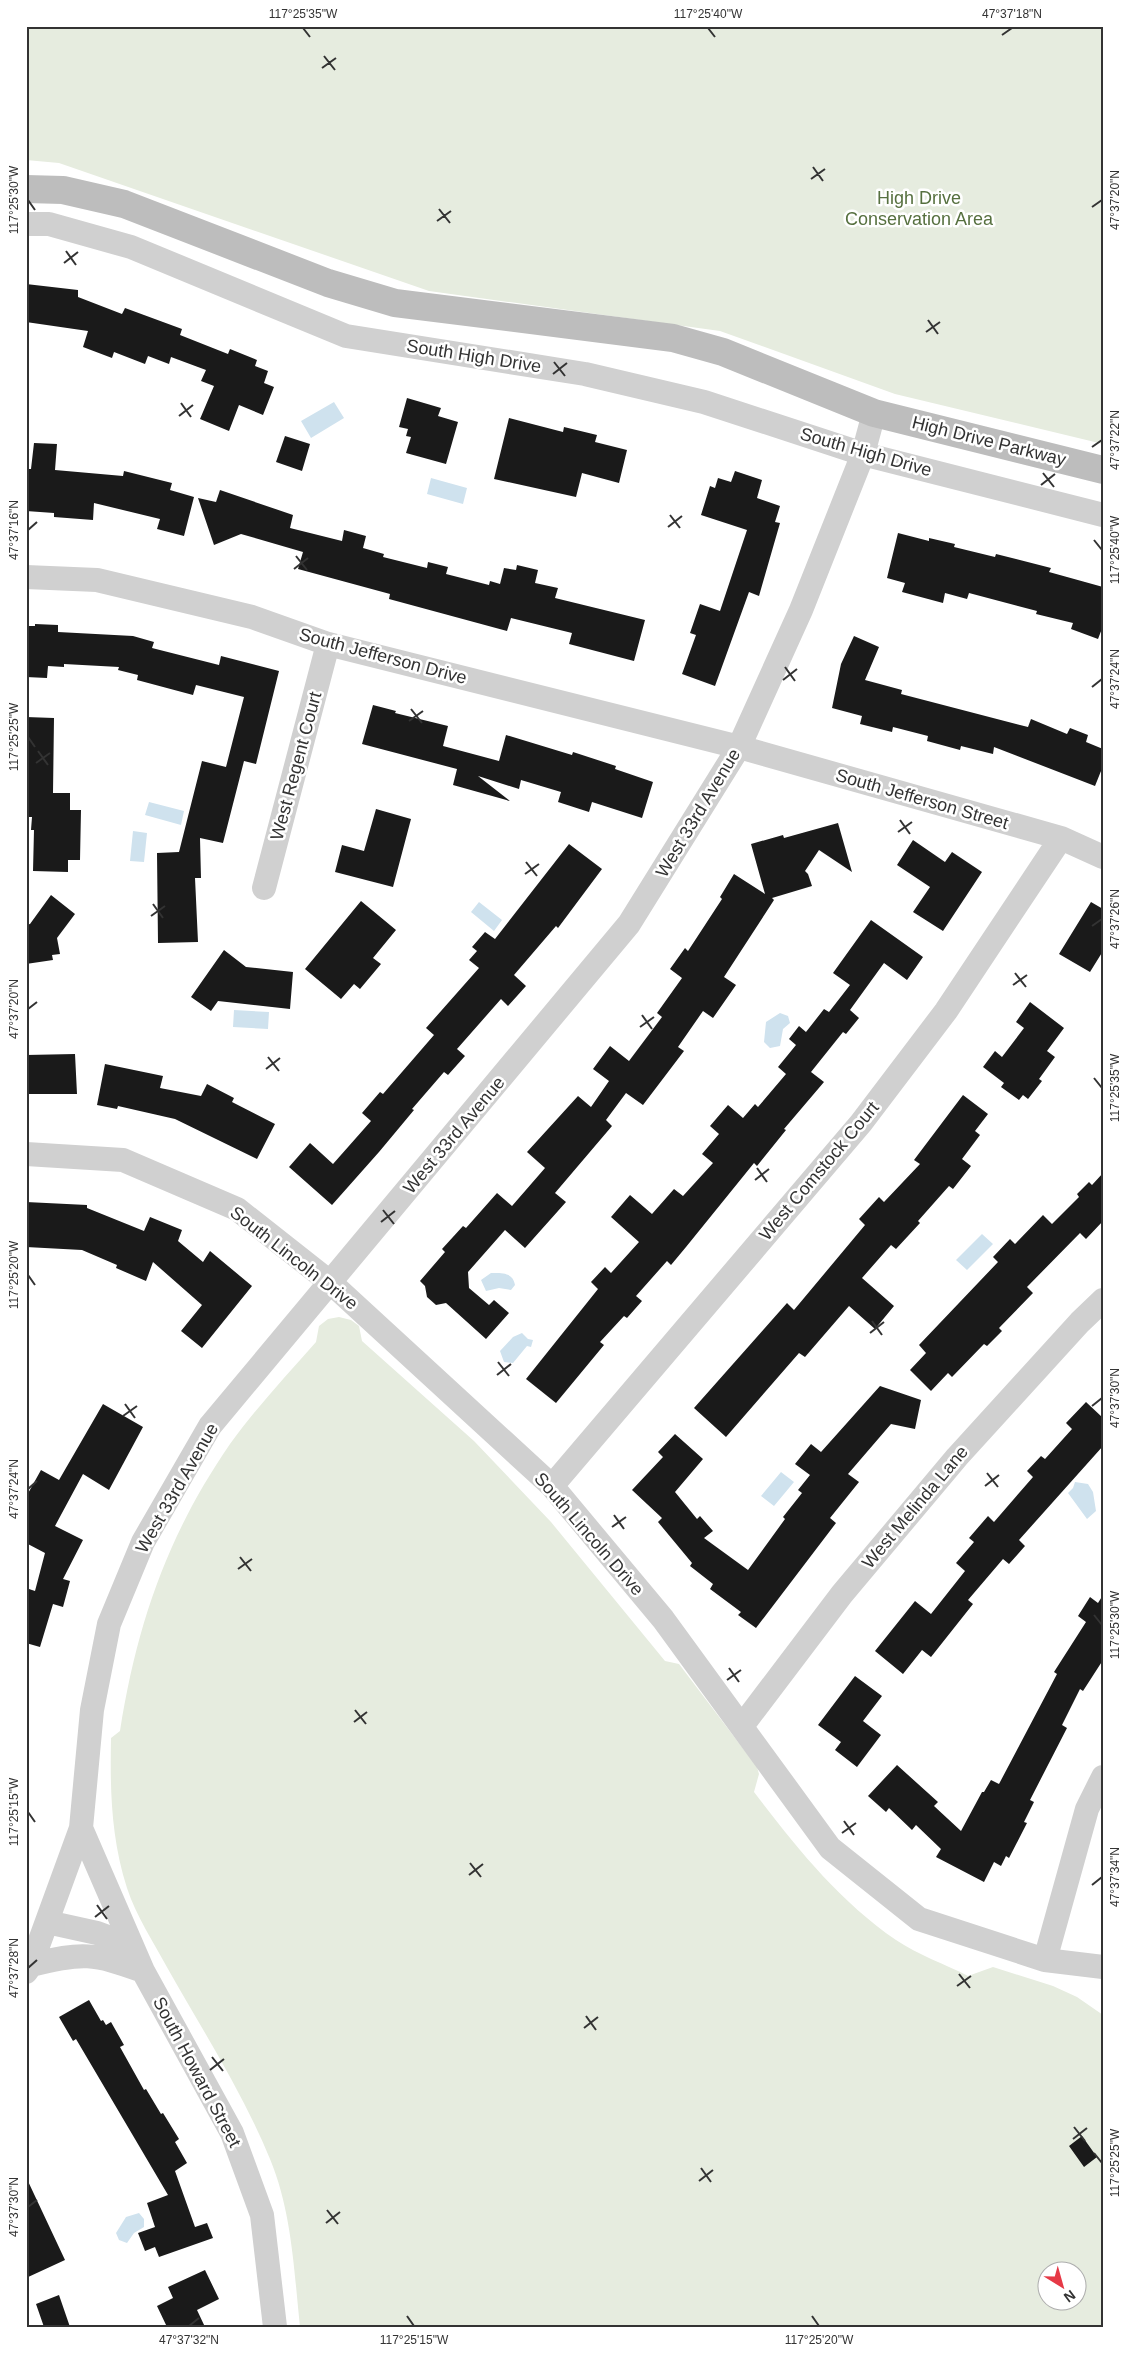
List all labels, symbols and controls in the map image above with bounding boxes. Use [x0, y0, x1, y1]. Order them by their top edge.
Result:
text: 117°25'35"W [269, 7, 338, 21]
text: 117°25'40"W [674, 7, 743, 21]
text: 47°37'18"N [982, 7, 1042, 21]
text: 117°25'30"W [7, 165, 21, 234]
text: 47°37'20"N [1108, 170, 1122, 230]
park label: High Drive Conservation Area [845, 188, 994, 229]
street label: South High Drive [405, 335, 543, 377]
text: 47°37'22"N [1108, 410, 1122, 470]
street label: High Drive Parkway [910, 412, 1068, 470]
street label: South High Drive [798, 424, 934, 480]
text: 47°37'16"N [7, 500, 21, 560]
text: 117°25'40"W [1108, 515, 1122, 584]
street label: South Jefferson Drive [297, 624, 469, 688]
text: 47°37'24"N [1108, 649, 1122, 709]
street label: West Regent Court [267, 690, 325, 842]
text: 117°25'25"W [7, 702, 21, 771]
street label: West 33rd Avenue [652, 745, 744, 881]
street label: South Jefferson Street [833, 765, 1011, 833]
text: 47°37'26"N [1108, 889, 1122, 949]
text: 47°37'20"N [7, 979, 21, 1039]
text: 117°25'35"W [1108, 1053, 1122, 1122]
street label: West 33rd Avenue [399, 1072, 509, 1198]
street label: West Comstock Court [755, 1098, 883, 1244]
street label: South Lincoln Drive [226, 1202, 362, 1314]
text: 117°25'20"W [7, 1240, 21, 1309]
text: 47°37'30"N [1108, 1368, 1122, 1428]
street label: West 33rd Avenue [132, 1420, 222, 1556]
street label: West Melinda Lane [858, 1442, 972, 1572]
text: 47°37'24"N [7, 1459, 21, 1519]
street label: South Lincoln Drive [530, 1469, 648, 1599]
text: 117°25'30"W [1108, 1590, 1122, 1659]
text: 117°25'15"W [7, 1777, 21, 1846]
text: 47°37'34"N [1108, 1847, 1122, 1907]
text: 47°37'28"N [7, 1938, 21, 1998]
street label: South Howard Street [149, 1994, 245, 2150]
text: 117°25'25"W [1108, 2128, 1122, 2197]
text: 47°37'30"N [7, 2177, 21, 2237]
north arrow [1036, 2260, 1086, 2310]
text: N [1061, 2287, 1079, 2306]
text: 47°37'32"N [159, 2333, 219, 2347]
text: 117°25'15"W [380, 2333, 449, 2347]
text: 117°25'20"W [785, 2333, 854, 2347]

